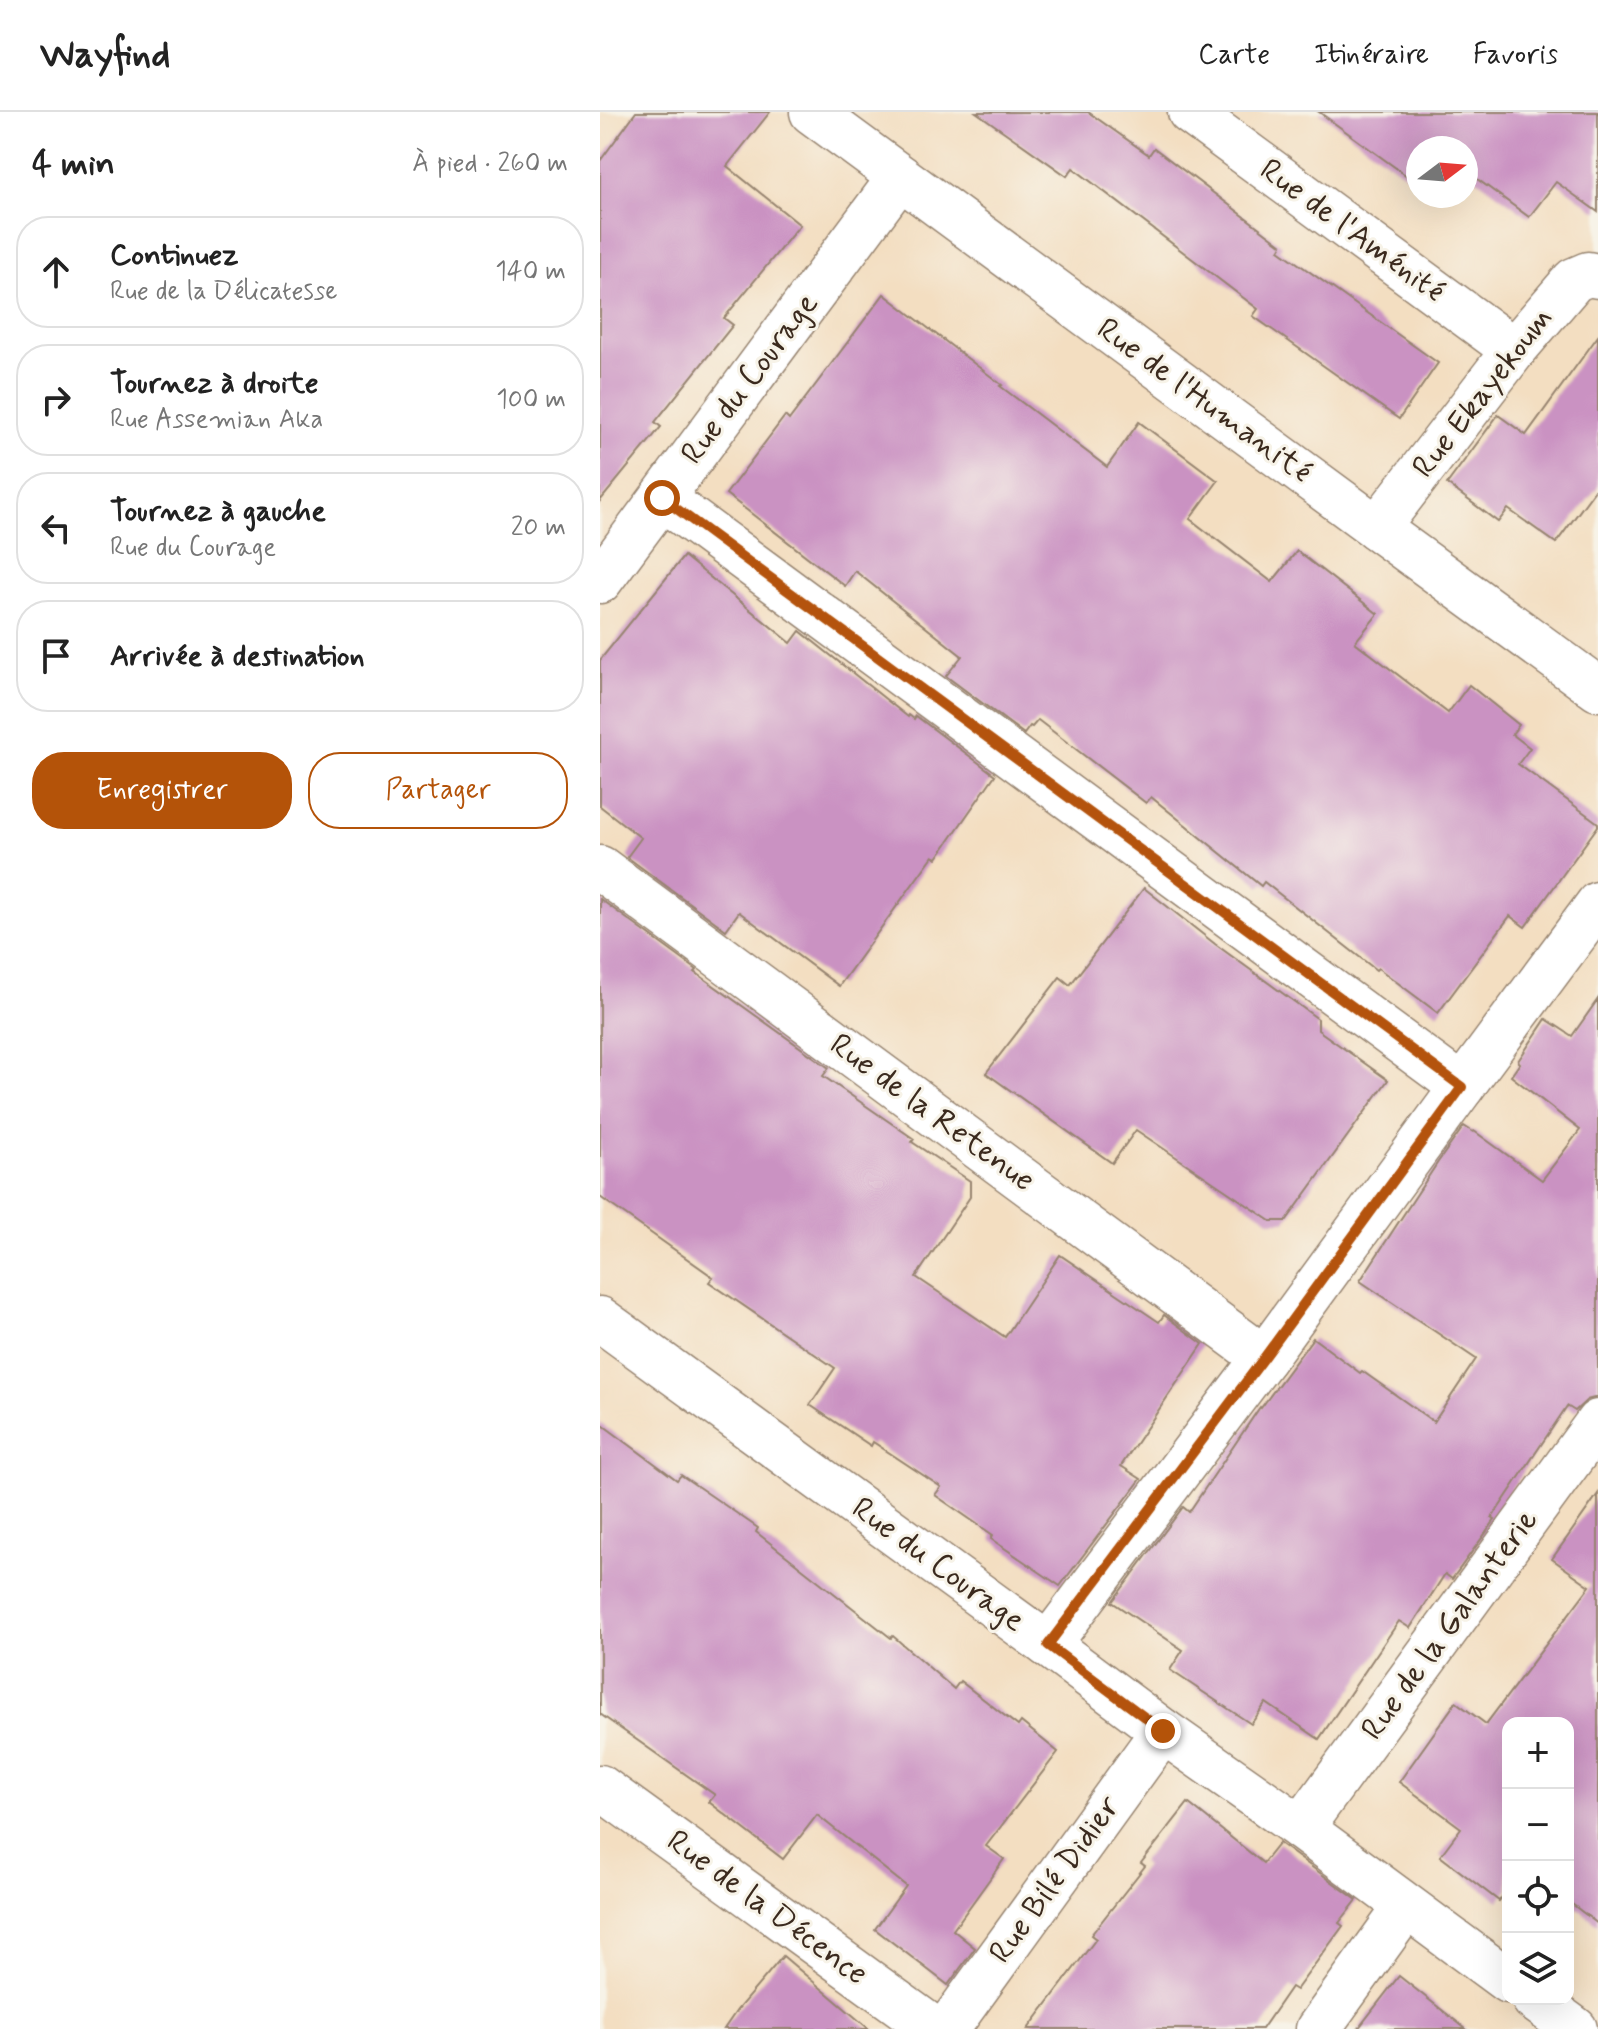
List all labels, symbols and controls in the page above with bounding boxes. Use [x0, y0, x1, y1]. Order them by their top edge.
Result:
text: Wayfind [40, 31, 170, 80]
text: Carte [1198, 37, 1270, 74]
text: Itinéraire [1314, 37, 1429, 74]
text: Favoris [1473, 37, 1558, 74]
north arrow [1406, 136, 1478, 208]
text: 4 min [32, 142, 115, 187]
text: À pied · 260 m [412, 147, 568, 181]
street label: Rue de l'Aménité [1251, 149, 1453, 313]
text: Continuez [110, 236, 239, 275]
icon: ahead [34, 250, 78, 294]
text: 140 m [495, 255, 566, 289]
text: Rue de la Délicatesse [110, 275, 338, 309]
street label: Rue du Courage [672, 285, 828, 473]
street label: Rue Ekayekoum [1403, 299, 1563, 487]
street label: Rue de l'Humanité [1088, 309, 1320, 493]
text: Tournez à droite [110, 364, 319, 403]
icon: right [34, 378, 78, 422]
text: 100 m [496, 383, 566, 417]
text: Rue Assemian Aka [110, 403, 323, 437]
route start [644, 480, 680, 516]
text: Tournez à gauche [110, 492, 326, 531]
icon: left [34, 506, 78, 550]
text: 20 m [511, 511, 566, 545]
text: Rue du Courage [110, 531, 276, 565]
icon: arrive [34, 634, 78, 678]
text: Arrivée à destination [110, 637, 365, 676]
button: Enregistrer [32, 752, 292, 829]
button: Partager [308, 752, 568, 829]
street label: Rue de la Retenue [821, 1024, 1043, 1202]
street label: Rue du Courage [843, 1488, 1033, 1642]
street label: Rue de la Galanterie [1352, 1501, 1548, 1749]
route end [1145, 1713, 1181, 1749]
map controls [1502, 1717, 1574, 2005]
button: + [1502, 1717, 1574, 1789]
street label: Rue Bilé Didier [980, 1788, 1130, 1972]
button: − [1502, 1789, 1574, 1861]
street label: Rue de la Décence [658, 1821, 876, 1995]
button: locate [1502, 1861, 1574, 1933]
button: layers [1502, 1933, 1574, 2005]

